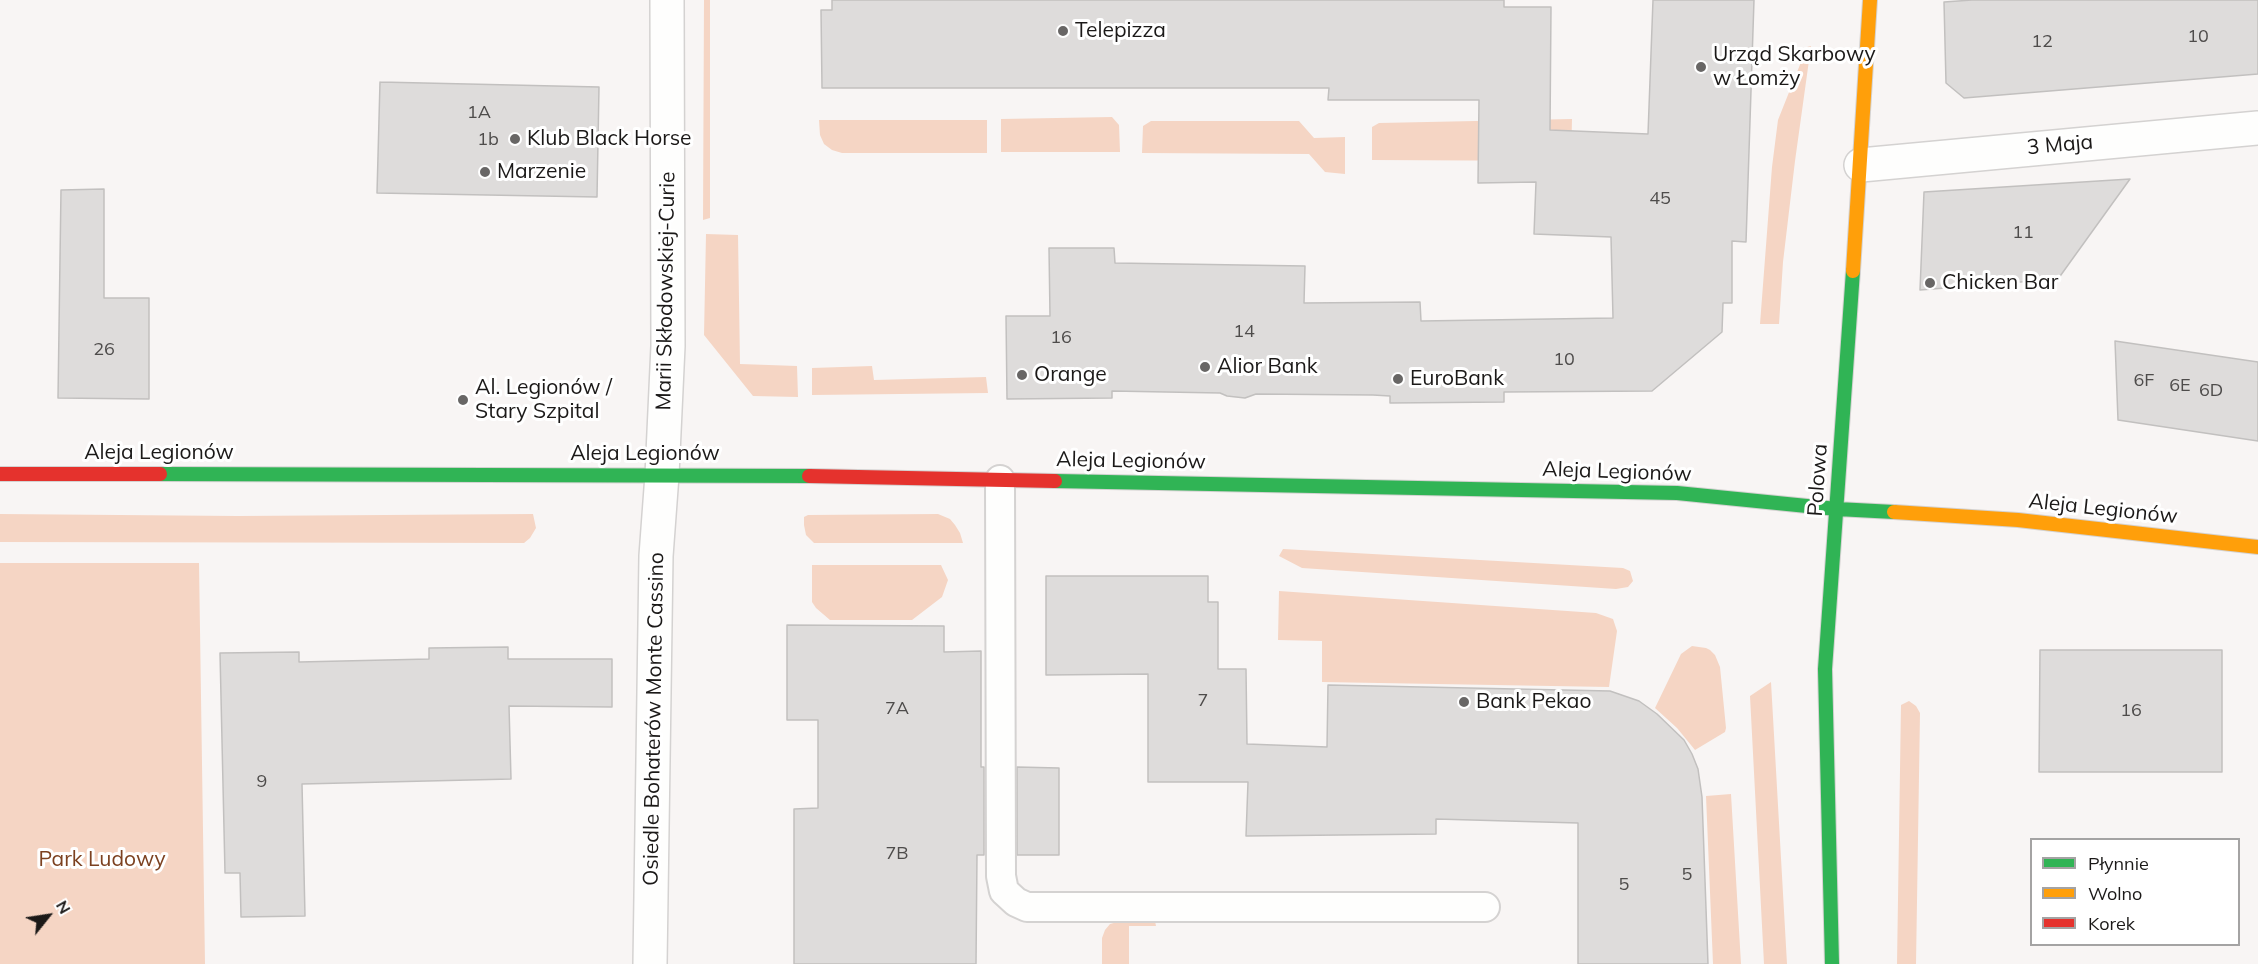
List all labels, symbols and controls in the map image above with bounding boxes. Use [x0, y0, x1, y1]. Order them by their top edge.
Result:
place label: Telepizza [1075, 18, 1166, 44]
marker: Telepizza [1056, 24, 1070, 38]
house number: 10 [2187, 26, 2209, 48]
house number: 12 [2031, 31, 2053, 53]
place label: Urząd Skarbowy w Łomży [1713, 42, 1876, 92]
marker: Urząd Skarbowy w Łomży [1694, 60, 1708, 74]
house number: 1A [467, 102, 491, 124]
place label: Klub Black Horse [527, 126, 692, 152]
house number: 1b [477, 129, 499, 151]
street label: 3 Maja [2026, 130, 2094, 160]
marker: Klub Black Horse [508, 132, 522, 146]
place label: Marzenie [497, 159, 586, 185]
marker: Marzenie [478, 165, 492, 179]
street label: Marii Skłodowskiej-Curie [651, 171, 681, 411]
house number: 45 [1649, 188, 1671, 210]
house number: 11 [2012, 222, 2034, 244]
place label: Chicken Bar [1942, 270, 2058, 296]
marker: Chicken Bar [1923, 276, 1937, 290]
house number: 14 [1233, 321, 1255, 343]
house number: 16 [1050, 327, 1072, 349]
house number: 26 [93, 339, 115, 361]
house number: 10 [1553, 349, 1575, 371]
place label: Alior Bank [1217, 354, 1318, 380]
marker: Alior Bank [1198, 360, 1212, 374]
place label: Orange [1034, 362, 1107, 388]
place label: EuroBank [1410, 366, 1504, 392]
marker: Orange [1015, 368, 1029, 382]
house number: 6F [2134, 370, 2154, 392]
marker: EuroBank [1391, 372, 1405, 386]
place label: Al. Legionów / Stary Szpital [475, 375, 612, 425]
house number: 6E [2169, 375, 2191, 397]
house number: 6D [2199, 380, 2223, 402]
marker: Al. Legionów / Stary Szpital [456, 393, 470, 407]
street label: Aleja Legionów [84, 440, 234, 466]
street label: Aleja Legionów [570, 441, 720, 467]
street label: Polowa [1803, 443, 1833, 517]
street label: Aleja Legionów [1056, 447, 1206, 475]
street label: Aleja Legionów [1542, 457, 1692, 487]
street label: Aleja Legionów [2027, 489, 2179, 529]
street label: Osiedle Bohaterów Monte Cassino [638, 552, 670, 886]
place label: Bank Pekao [1476, 689, 1591, 715]
house number: 7 [1198, 690, 1208, 712]
marker: Bank Pekao [1457, 695, 1471, 709]
house number: 7A [885, 698, 909, 720]
house number: 16 [2120, 700, 2142, 722]
house number: 9 [257, 771, 267, 793]
legend [2030, 838, 2240, 946]
house number: 7B [885, 843, 909, 865]
park label: Park Ludowy [38, 847, 166, 873]
text: Płynnie [2088, 852, 2149, 875]
house number: 5 [1682, 864, 1692, 886]
house number: 5 [1619, 874, 1629, 896]
text: Wolno [2088, 882, 2142, 905]
north arrow [18, 886, 78, 946]
text: N [52, 897, 75, 917]
text: Korek [2088, 912, 2135, 935]

